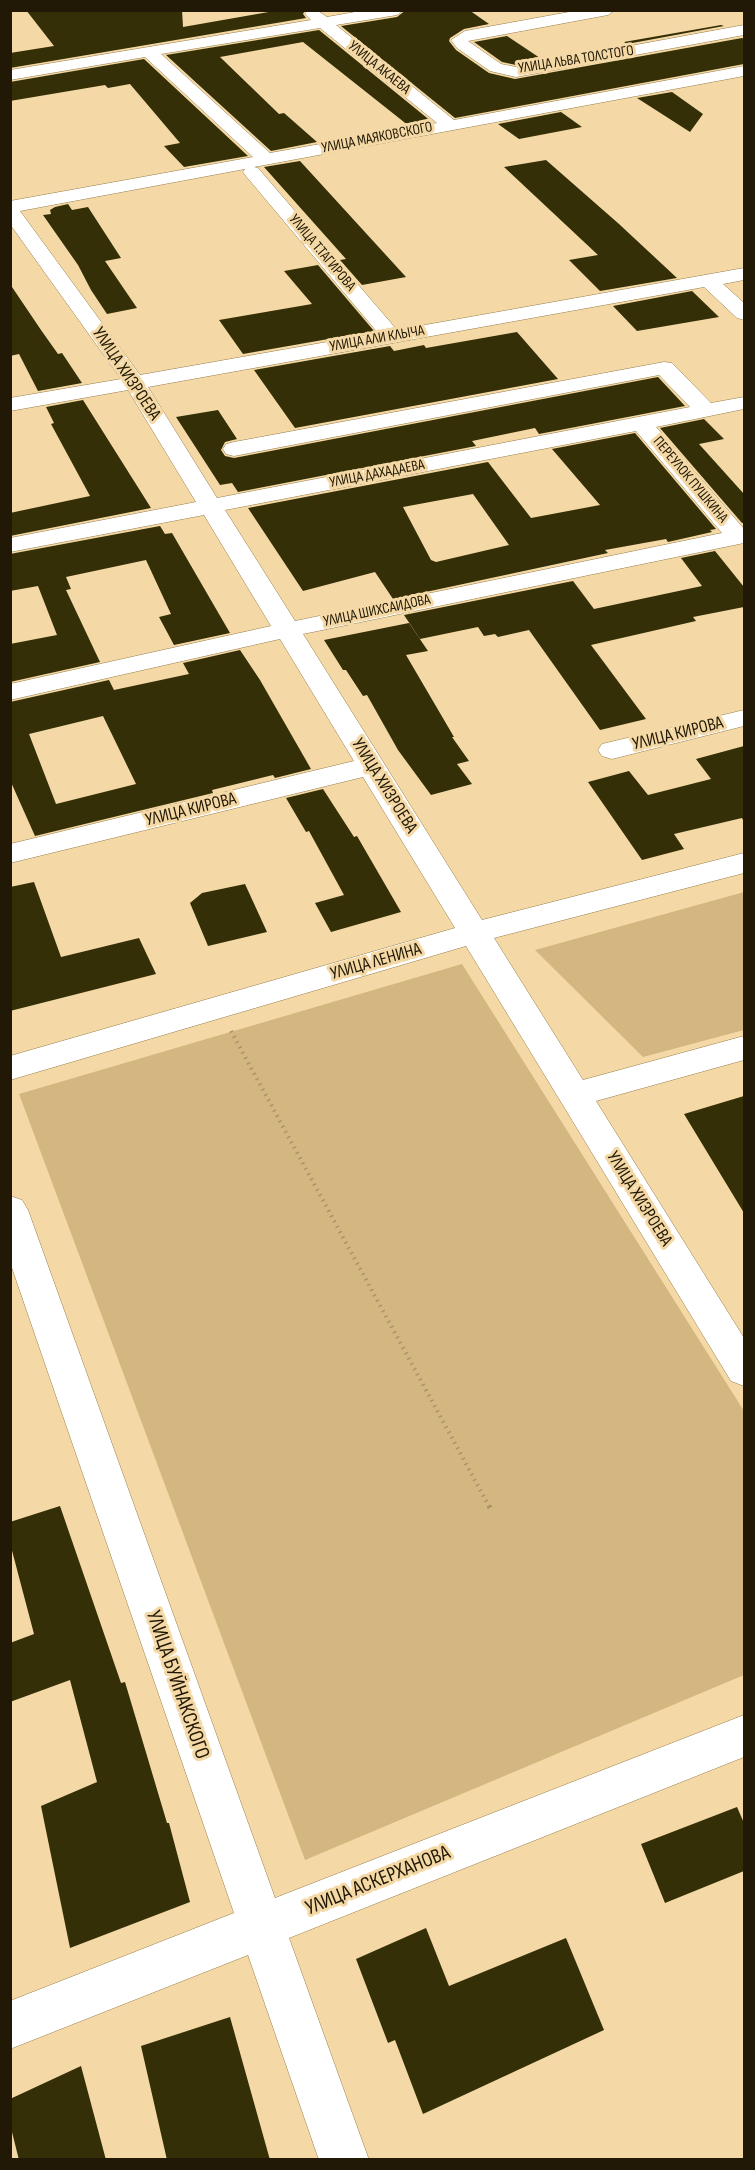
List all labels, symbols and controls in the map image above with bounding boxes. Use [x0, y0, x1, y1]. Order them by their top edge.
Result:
street label: УЛИЦА АКАЕВА [344, 37, 414, 99]
street label: УЛИЦА ЛЬВА ТОЛСТОГО [517, 42, 635, 78]
street label: УЛИЦА МАЯКОВСКОГО [320, 118, 434, 158]
street label: УЛИЦА Т.ТАГИРОВА [285, 211, 359, 295]
street label: УЛИЦА АЛИ КЛЫЧА [328, 322, 426, 356]
street label: УЛИЦА ХИЗРОЕВА [87, 323, 165, 425]
street label: ПЕРЕУЛОК ПУШКИНА [649, 433, 731, 527]
street label: УЛИЦА ДАХАДАЕВА [328, 456, 426, 492]
street label: УЛИЦА ШИХСАИДОВА [322, 591, 432, 631]
street label: УЛИЦА КИРОВА [630, 712, 726, 756]
street label: УЛИЦА ХИЗРОЕВА [346, 735, 422, 837]
street label: УЛИЦА КИРОВА [143, 788, 239, 832]
street label: УЛИЦА ЛЕНИНА [328, 939, 424, 985]
street label: УЛИЦА ХИЗРОЕВА [601, 1148, 677, 1250]
street label: УЛИЦА БУЙНАКСКОГО [140, 1608, 214, 1762]
street label: УЛИЦА АСКЕРХАНОВА [302, 1841, 454, 1921]

